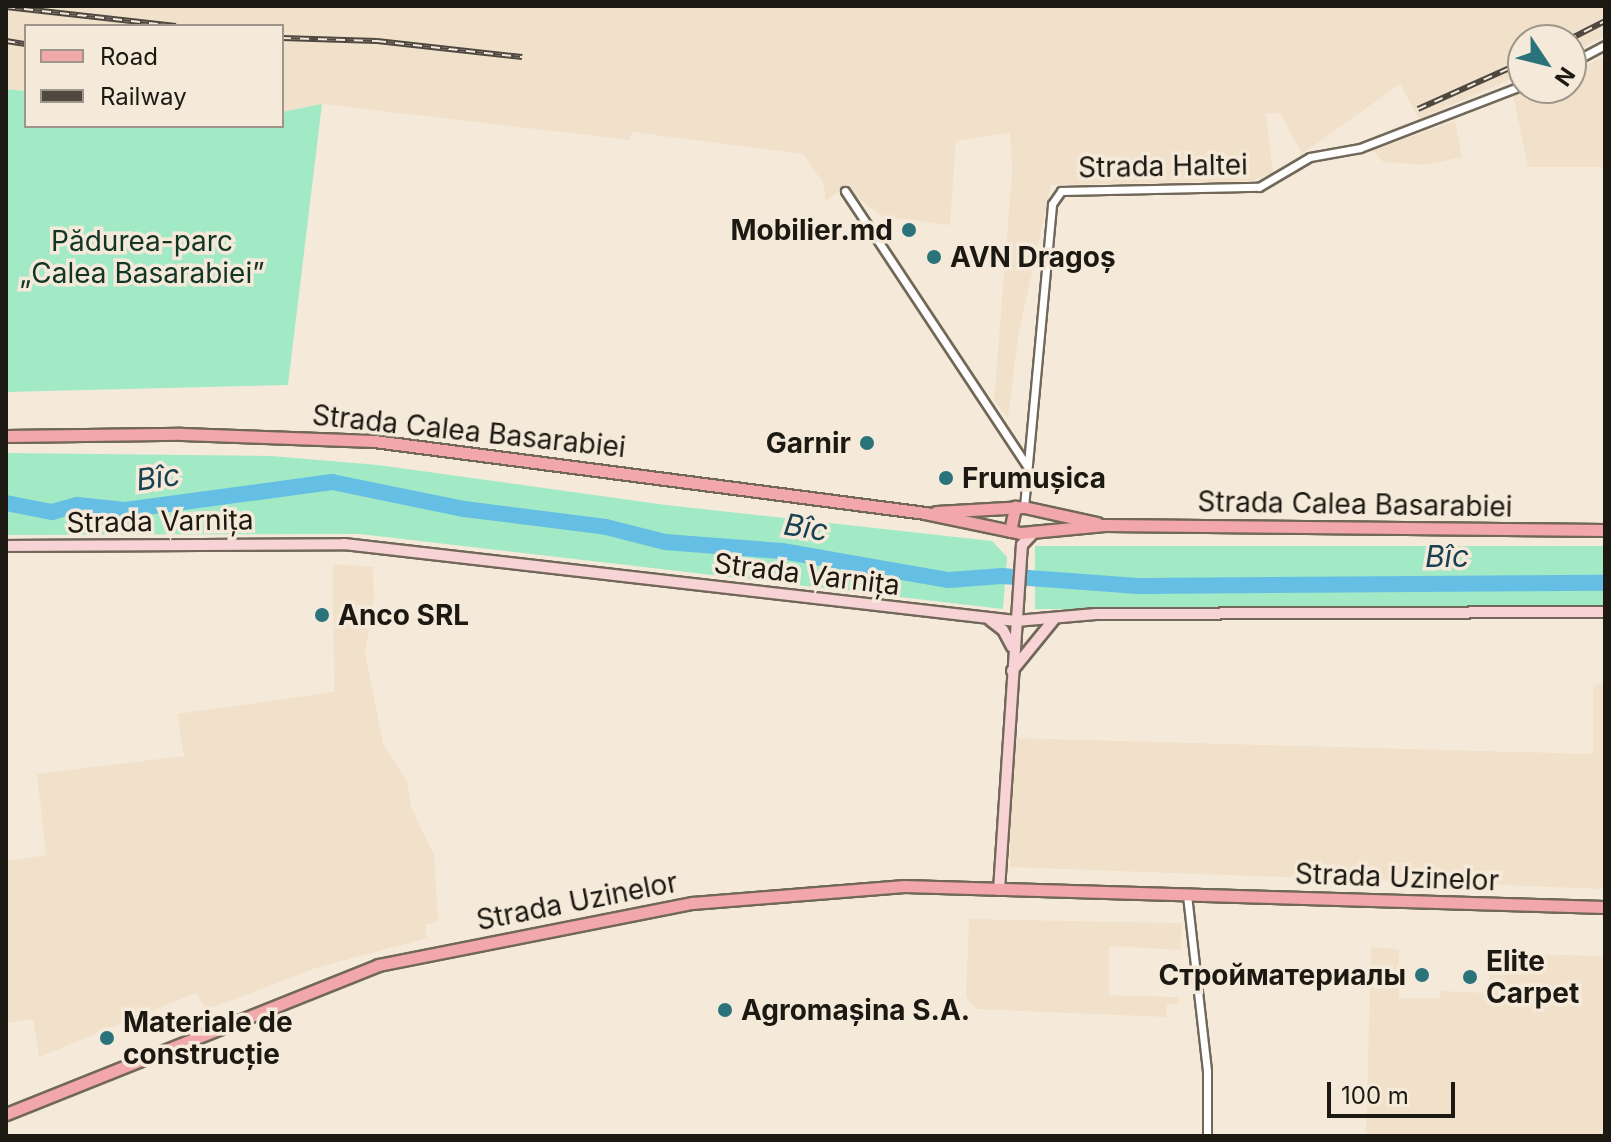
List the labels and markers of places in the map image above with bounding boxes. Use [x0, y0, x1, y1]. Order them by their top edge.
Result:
place label: Mobilier.md [730, 213, 893, 247]
marker: Mobilier.md [900, 221, 918, 239]
place label: AVN Dragoș [950, 240, 1116, 274]
marker: AVN Dragoș [925, 248, 943, 266]
place label: Garnir [766, 426, 851, 460]
marker: Garnir [858, 434, 876, 452]
place label: Frumușica [962, 461, 1106, 495]
marker: Frumușica [937, 469, 955, 487]
place label: Anco SRL [338, 598, 469, 632]
marker: Anco SRL [313, 606, 331, 624]
place label: Elite Carpet [1486, 944, 1579, 1010]
place label: Стройматериалы [1158, 958, 1406, 992]
marker: Стройматериалы [1413, 966, 1431, 984]
marker: Elite Carpet [1461, 968, 1479, 986]
place label: Agromașina S.A. [741, 993, 970, 1027]
marker: Agromașina S.A. [716, 1001, 734, 1019]
place label: Materiale de construcție [123, 1005, 293, 1071]
marker: Materiale de construcție [98, 1029, 116, 1047]

